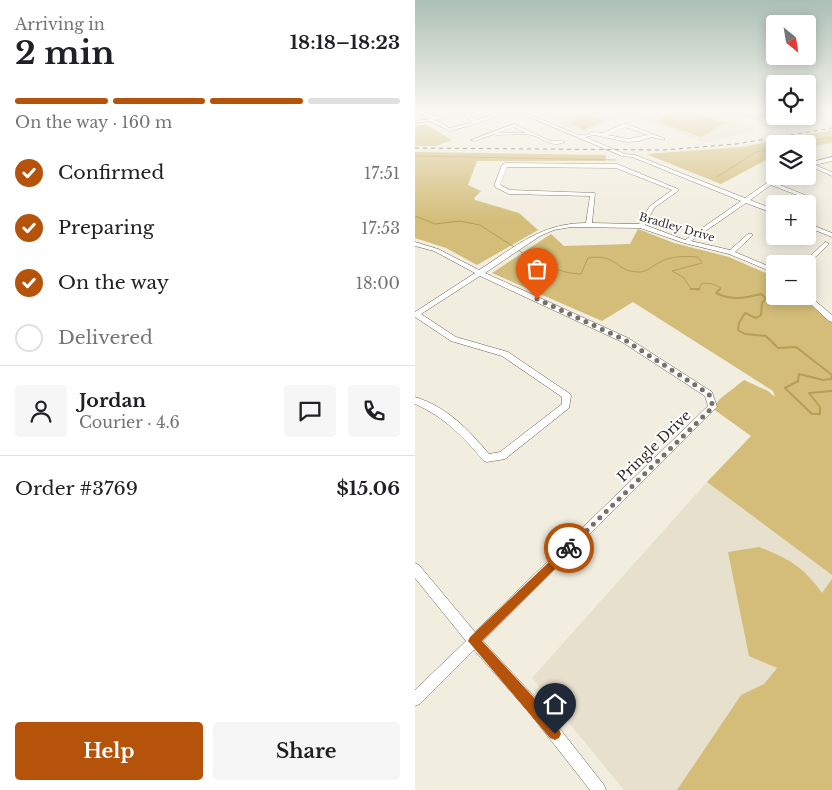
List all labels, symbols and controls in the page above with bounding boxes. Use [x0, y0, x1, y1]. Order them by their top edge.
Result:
text: Arriving in [15, 14, 105, 34]
north arrow [766, 15, 816, 65]
map controls [766, 15, 816, 305]
text: 18:18–18:23 [290, 31, 400, 54]
text: 2 min [15, 33, 115, 73]
button: locate [766, 75, 816, 125]
text: On the way · 160 m [15, 112, 172, 132]
button: layers [766, 135, 816, 185]
icon: check [15, 159, 43, 187]
text: Confirmed [58, 161, 164, 184]
text: 17:51 [364, 163, 400, 183]
button: + [766, 195, 816, 245]
street label: Bradley Drive [637, 209, 717, 245]
icon: check [15, 214, 43, 242]
text: Preparing [58, 216, 154, 239]
text: 17:53 [361, 218, 400, 238]
pin [516, 248, 558, 299]
icon: bag [523, 255, 551, 283]
button: − [766, 255, 816, 305]
icon: check [15, 269, 43, 297]
text: On the way [58, 271, 169, 294]
text: 18:00 [356, 273, 400, 293]
text: Delivered [58, 326, 153, 349]
button: person [15, 385, 67, 437]
button: chat [284, 385, 336, 437]
button: phone [348, 385, 400, 437]
text: Jordan [79, 389, 146, 412]
street label: Pringle Drive [613, 406, 695, 486]
text: Courier · 4.6 [79, 412, 180, 432]
text: Order #3769 [15, 477, 138, 500]
text: $15.06 [336, 477, 400, 500]
courier [544, 523, 594, 573]
icon: bike [555, 534, 583, 562]
pin [534, 683, 576, 734]
icon: home [541, 690, 569, 718]
button: Help [15, 722, 203, 780]
button: Share [213, 722, 400, 780]

